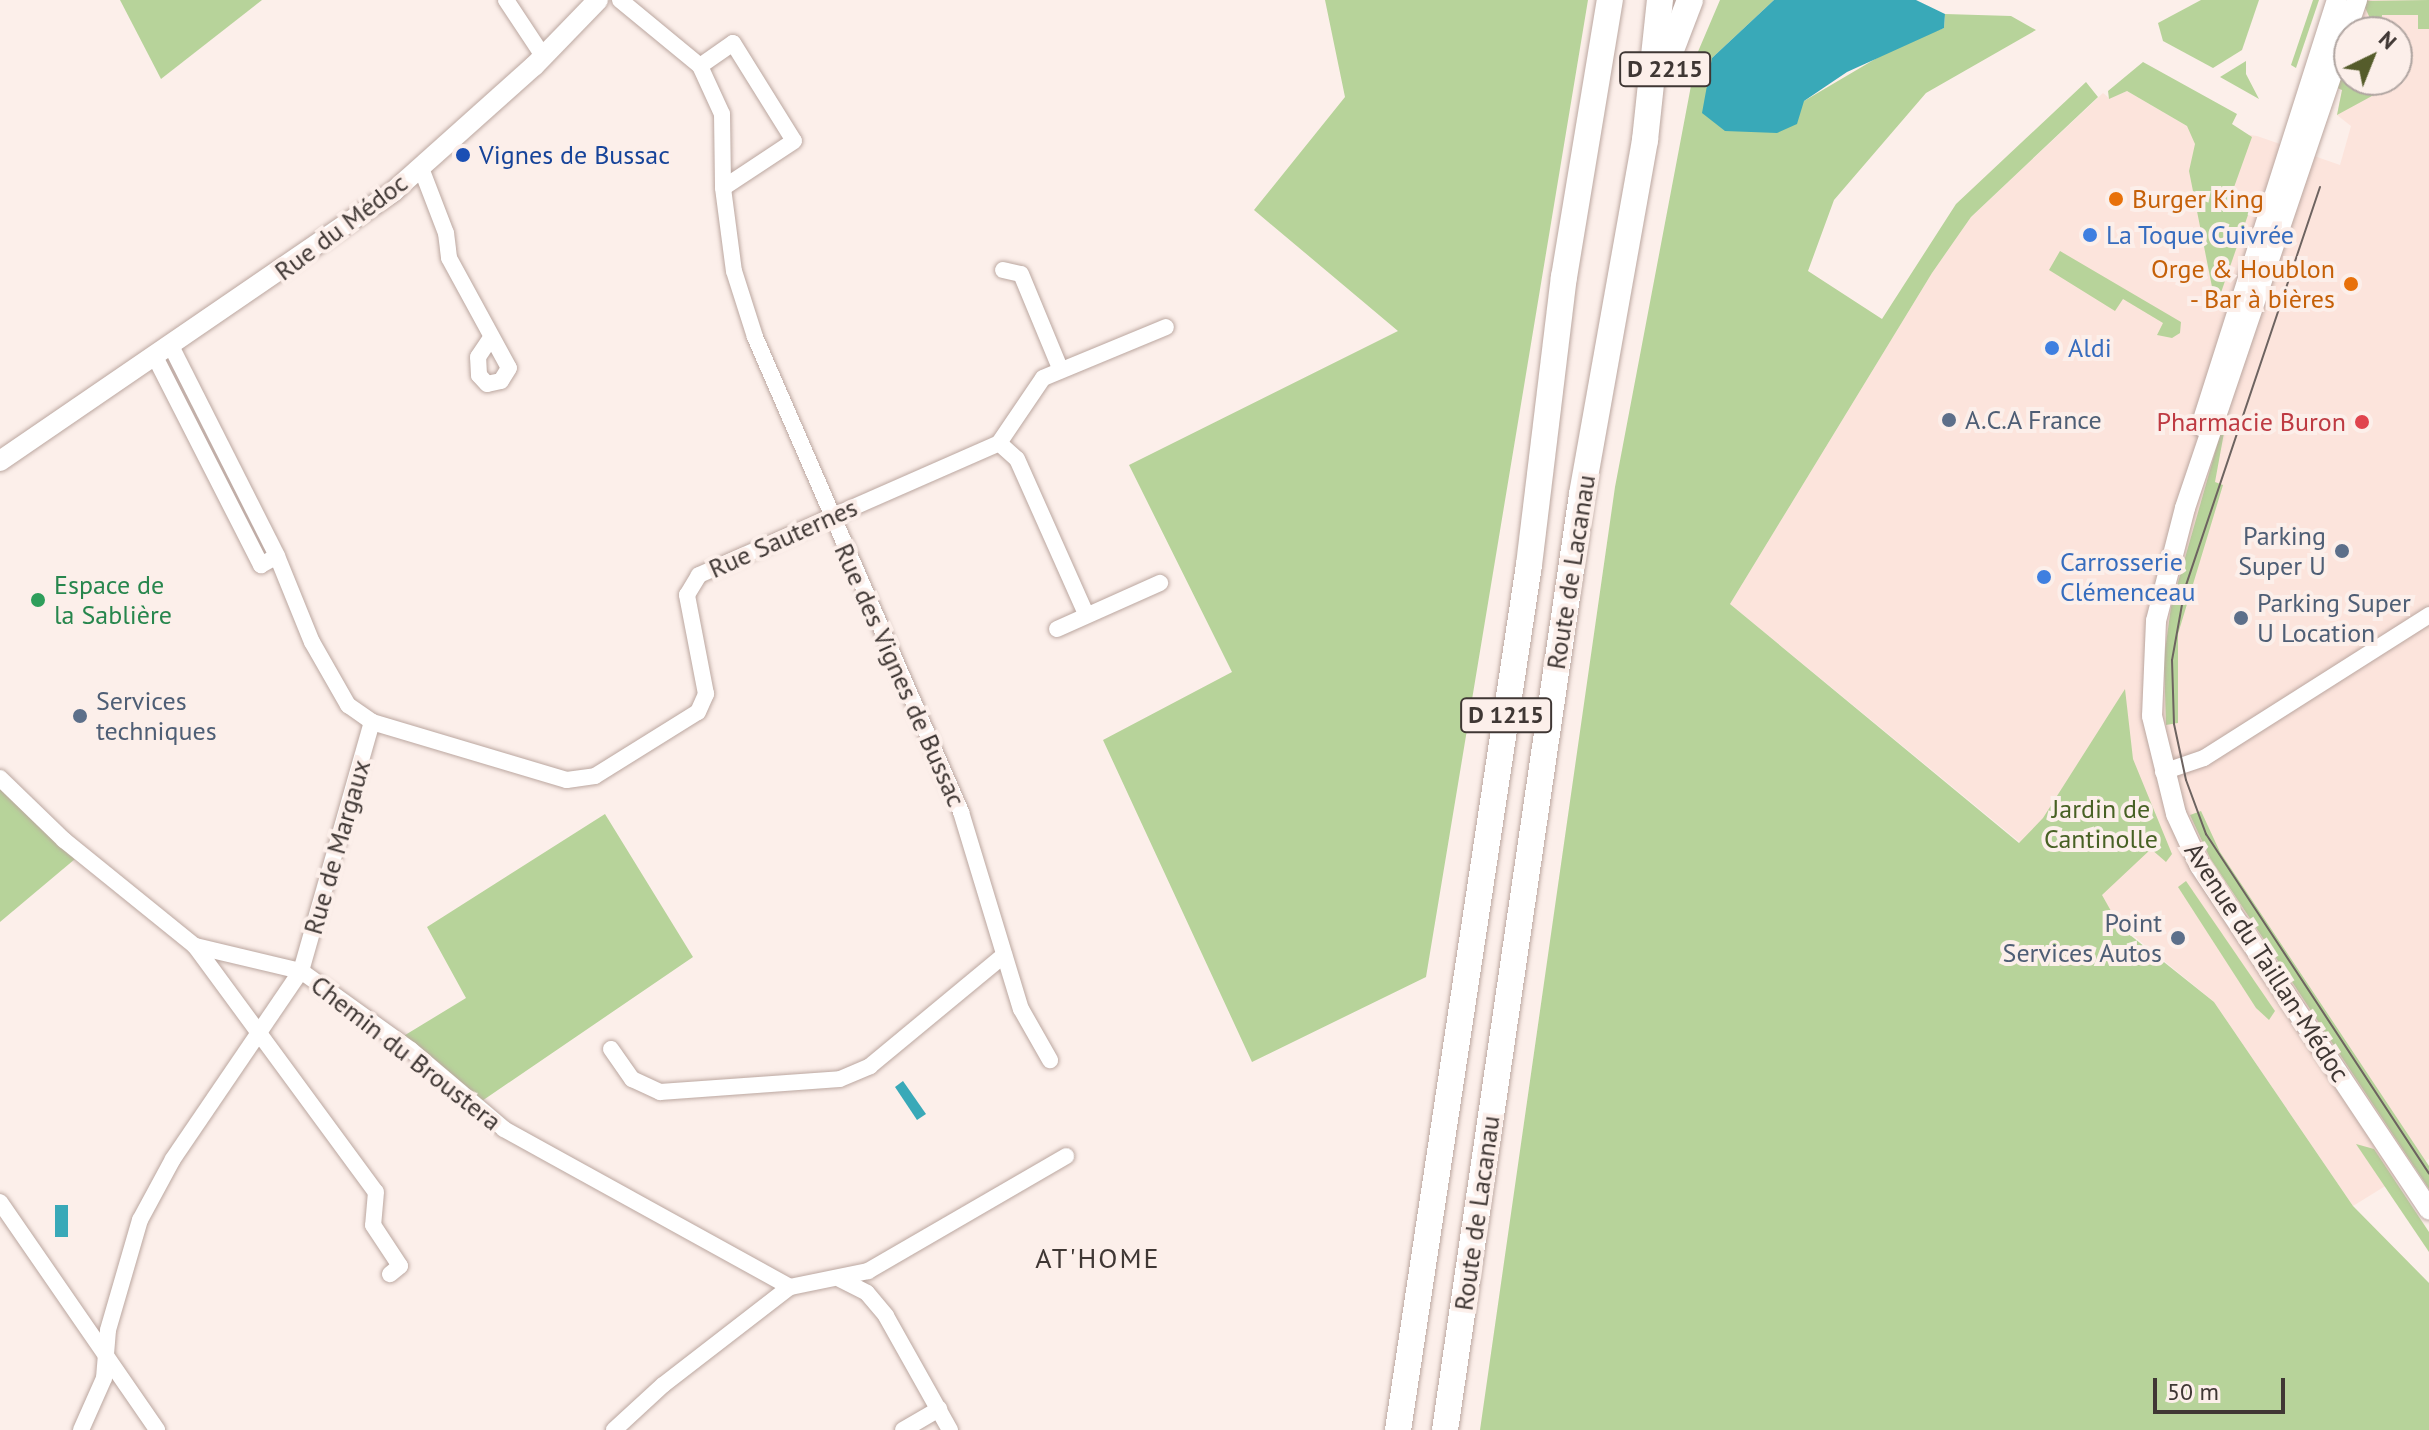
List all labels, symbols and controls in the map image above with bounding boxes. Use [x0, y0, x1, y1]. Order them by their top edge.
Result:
north arrow [2333, 16, 2413, 96]
text: N [2373, 25, 2403, 55]
road number: D 2215 [1617, 49, 1713, 89]
place label: Vignes de Bussac [479, 139, 670, 171]
marker: Vignes de Bussac [454, 146, 472, 164]
street label: Rue du Médoc [269, 167, 413, 287]
place label: Burger King [2132, 183, 2264, 215]
marker: Burger King [2107, 190, 2125, 208]
place label: La Toque Cuivrée [2106, 219, 2295, 251]
marker: La Toque Cuivrée [2081, 226, 2099, 244]
place label: Orge & Houblon - Bar à bières [2151, 253, 2335, 314]
marker: Orge & Houblon - Bar à bières [2342, 275, 2360, 293]
place label: Aldi [2068, 332, 2112, 364]
marker: Aldi [2043, 339, 2061, 357]
place label: A.C.A France [1965, 404, 2103, 436]
place label: Pharmacie Buron [2156, 406, 2346, 438]
marker: A.C.A France [1940, 411, 1958, 429]
marker: Pharmacie Buron [2353, 413, 2371, 431]
street label: Route de Lacanau [1540, 472, 1602, 672]
street label: Rue Sauternes [704, 491, 862, 585]
place label: Parking Super U [2238, 520, 2326, 582]
street label: Rue des Vignes de Bussac [828, 538, 972, 812]
marker: Parking Super U [2333, 542, 2351, 560]
place label: Carrosserie Clémenceau [2060, 546, 2195, 608]
marker: Carrosserie Clémenceau [2035, 568, 2053, 586]
place label: Espace de la Sablière [54, 569, 172, 630]
place label: Parking Super U Location [2257, 587, 2411, 648]
marker: Espace de la Sablière [29, 591, 47, 609]
marker: Parking Super U Location [2232, 609, 2250, 627]
place label: Services techniques [96, 685, 217, 746]
road number: D 1215 [1458, 695, 1554, 735]
marker: Services techniques [71, 707, 89, 725]
street label: Rue de Margaux [297, 756, 377, 938]
park label: Jardin de Cantinolle [2044, 793, 2158, 854]
street label: Avenue du Taillan-Médoc [2178, 836, 2356, 1088]
place label: Point Services Autos [2002, 907, 2162, 968]
marker: Point Services Autos [2169, 929, 2187, 947]
street label: Chemin du Broustera [305, 969, 507, 1137]
street label: Route de Lacanau [1448, 1114, 1506, 1312]
district label: AT'HOME [1035, 1241, 1161, 1275]
scale bar [2157, 1362, 2289, 1412]
text: 50 m [2167, 1376, 2219, 1407]

